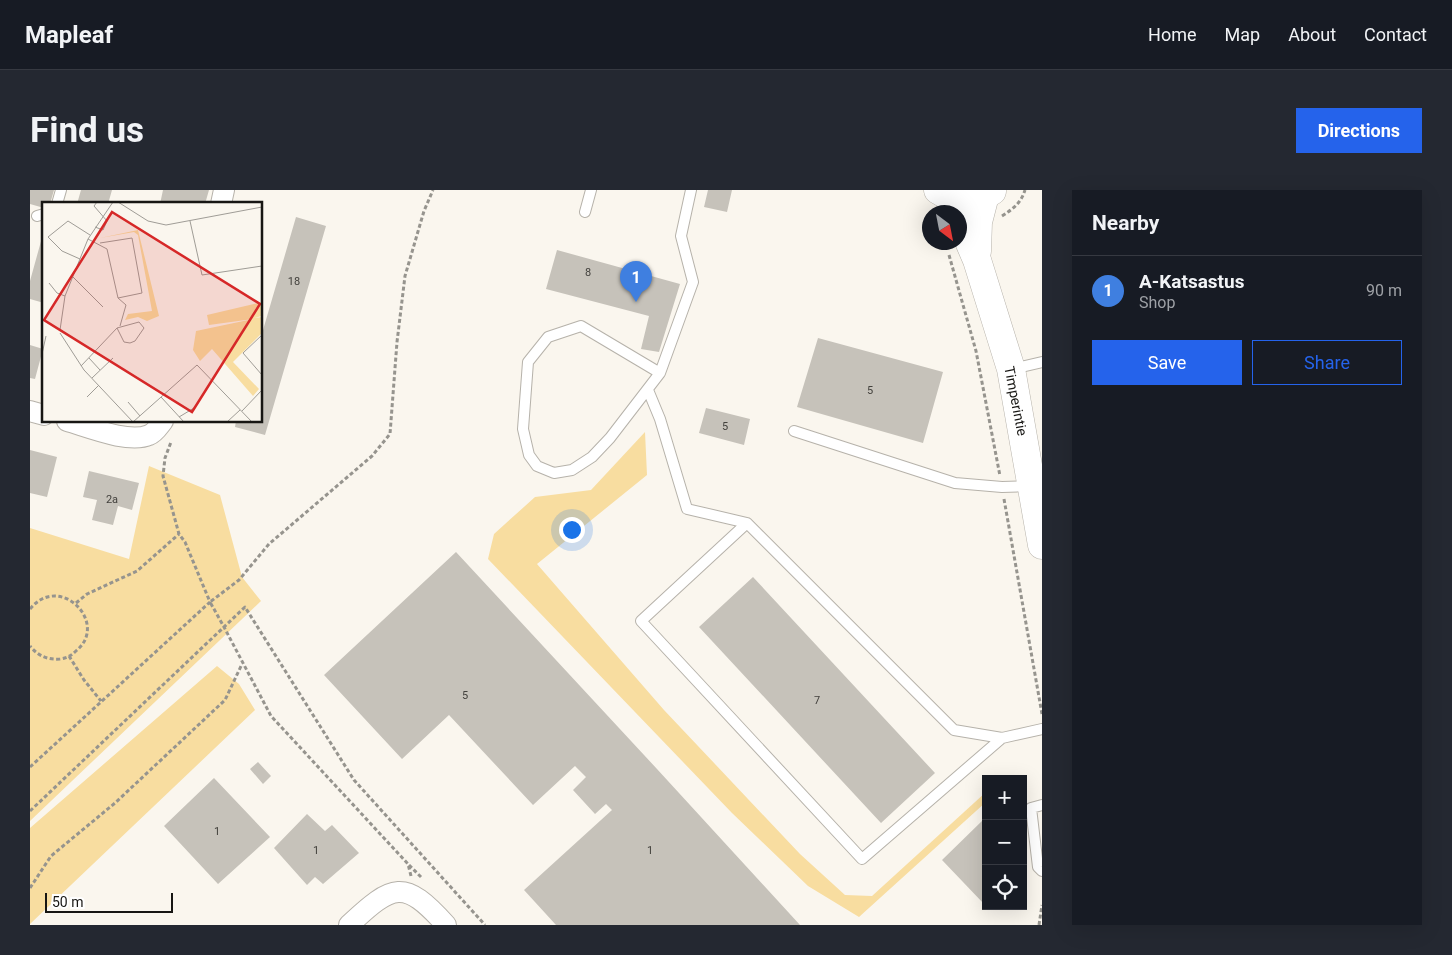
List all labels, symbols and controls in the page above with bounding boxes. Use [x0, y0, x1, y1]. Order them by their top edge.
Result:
text: Mapleaf [25, 21, 113, 49]
text: Home [1148, 24, 1197, 45]
text: Map [1225, 24, 1260, 45]
text: About [1288, 24, 1336, 45]
text: Contact [1364, 24, 1427, 45]
button: Directions [1296, 108, 1422, 153]
text: Find us [30, 110, 144, 151]
inset map [42, 202, 262, 422]
north arrow [922, 205, 967, 250]
text: Nearby [1092, 211, 1159, 235]
pin: 1 [620, 261, 652, 302]
house number: 8 [585, 266, 591, 279]
text: A-Katsastus [1139, 270, 1244, 293]
house number: 18 [288, 275, 300, 288]
text: 1 [1103, 281, 1113, 300]
text: 90 m [1366, 281, 1402, 300]
text: Shop [1139, 293, 1175, 312]
button: Save [1092, 340, 1242, 385]
button: Share [1252, 340, 1402, 385]
street label: Timperintie [1001, 365, 1031, 437]
house number: 5 [867, 384, 873, 397]
house number: 5 [722, 420, 728, 433]
house number: 2a [106, 493, 118, 506]
your location [559, 517, 585, 543]
house number: 5 [462, 689, 468, 702]
house number: 7 [814, 694, 820, 707]
map controls [982, 775, 1027, 910]
button: + [982, 775, 1027, 820]
button: − [982, 820, 1027, 865]
house number: 1 [214, 825, 220, 838]
house number: 1 [313, 844, 319, 857]
house number: 1 [647, 844, 653, 857]
button: locate [982, 865, 1027, 910]
scale bar [45, 890, 172, 913]
text: 50 m [52, 894, 84, 910]

